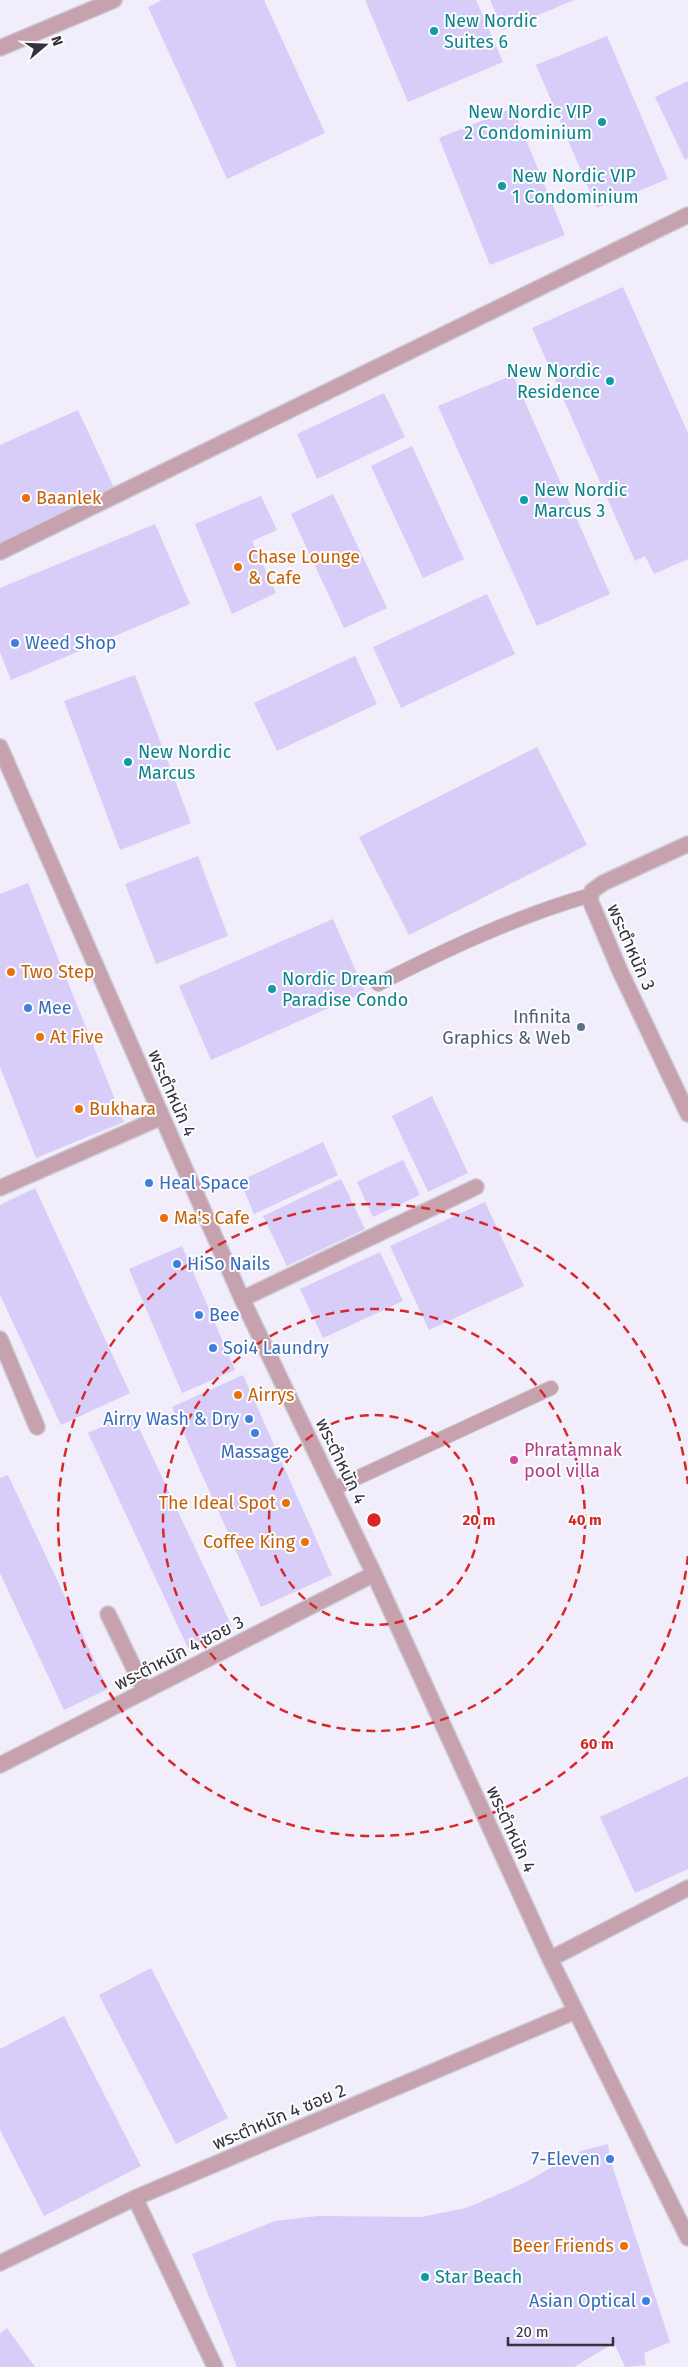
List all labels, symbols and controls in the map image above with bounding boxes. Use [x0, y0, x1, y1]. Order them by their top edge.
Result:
place label: New Nordic Suites 6 [444, 10, 538, 53]
north arrow [20, 20, 70, 70]
marker: New Nordic Suites 6 [428, 25, 440, 37]
text: N [47, 34, 66, 48]
place label: New Nordic VIP 2 Condominium [464, 101, 592, 144]
marker: New Nordic VIP 2 Condominium [596, 116, 608, 128]
place label: New Nordic VIP 1 Condominium [512, 165, 639, 208]
marker: New Nordic VIP 1 Condominium [496, 180, 508, 192]
place label: New Nordic Residence [507, 360, 600, 403]
marker: New Nordic Residence [604, 375, 616, 387]
place label: New Nordic Marcus 3 [534, 479, 628, 522]
place label: Baanlek [36, 487, 102, 509]
marker: Baanlek [20, 492, 32, 504]
marker: New Nordic Marcus 3 [518, 494, 530, 506]
place label: Chase Lounge & Cafe [248, 546, 360, 589]
marker: Chase Lounge & Cafe [232, 561, 244, 573]
place label: Weed Shop [25, 632, 116, 654]
marker: Weed Shop [9, 637, 21, 649]
place label: New Nordic Marcus [138, 741, 232, 784]
marker: New Nordic Marcus [122, 756, 134, 768]
street label: พระตำหนัก 3 [602, 900, 660, 994]
place label: Two Step [21, 961, 95, 983]
marker: Two Step [5, 966, 17, 978]
place label: Nordic Dream Paradise Condo [282, 968, 408, 1011]
marker: Nordic Dream Paradise Condo [266, 983, 278, 995]
place label: Mee [38, 997, 72, 1019]
marker: Mee [22, 1002, 34, 1014]
place label: Infinita Graphics & Web [442, 1006, 571, 1049]
marker: Infinita Graphics & Web [575, 1021, 587, 1033]
place label: At Five [50, 1026, 103, 1048]
marker: At Five [34, 1031, 46, 1043]
street label: พระตำหนัก 4 [143, 1046, 201, 1140]
place label: Bukhara [89, 1098, 156, 1120]
marker: Bukhara [73, 1103, 85, 1115]
place label: Heal Space [159, 1172, 249, 1194]
marker: Heal Space [143, 1177, 155, 1189]
place label: Ma's Cafe [174, 1207, 250, 1229]
marker: Ma's Cafe [158, 1212, 170, 1224]
place label: HiSo Nails [187, 1253, 270, 1275]
marker: HiSo Nails [171, 1258, 183, 1270]
place label: Bee [209, 1304, 240, 1326]
marker: Bee [193, 1309, 205, 1321]
place label: Soi4 Laundry [223, 1337, 329, 1359]
marker: Soi4 Laundry [207, 1342, 219, 1354]
place label: Airrys [248, 1384, 294, 1406]
marker: Airrys [232, 1389, 244, 1401]
place label: Airry Wash & Dry [103, 1408, 239, 1430]
marker: Airry Wash & Dry [243, 1413, 255, 1425]
street label: พระตำหนัก 4 [311, 1414, 371, 1508]
marker: Massage [249, 1427, 261, 1439]
place label: Phratamnak pool villa [524, 1439, 623, 1482]
place label: Massage [221, 1441, 289, 1463]
marker: Phratamnak pool villa [508, 1454, 520, 1466]
place label: The Ideal Spot [159, 1492, 276, 1514]
marker: The Ideal Spot [280, 1497, 292, 1509]
centre of rings [365, 1511, 383, 1529]
text: 20 m [463, 1511, 495, 1529]
text: 40 m [568, 1511, 602, 1529]
place label: Coffee King [203, 1531, 296, 1553]
marker: Coffee King [299, 1536, 311, 1548]
street label: พระตำหนัก 4 ซอย 3 [111, 1611, 247, 1695]
text: 60 m [580, 1735, 614, 1753]
street label: พระตำหนัก 4 [481, 1782, 541, 1876]
street label: พระตำหนัก 4 ซอย 2 [209, 2079, 349, 2155]
place label: 7-Eleven [531, 2148, 600, 2170]
marker: 7-Eleven [604, 2153, 616, 2165]
place label: Beer Friends [512, 2235, 614, 2257]
marker: Beer Friends [618, 2240, 630, 2252]
place label: Star Beach [435, 2266, 522, 2288]
marker: Star Beach [419, 2271, 431, 2283]
place label: Asian Optical [529, 2290, 636, 2312]
marker: Asian Optical [640, 2295, 652, 2307]
scale bar [508, 2314, 613, 2346]
text: 20 m [516, 2323, 549, 2341]

